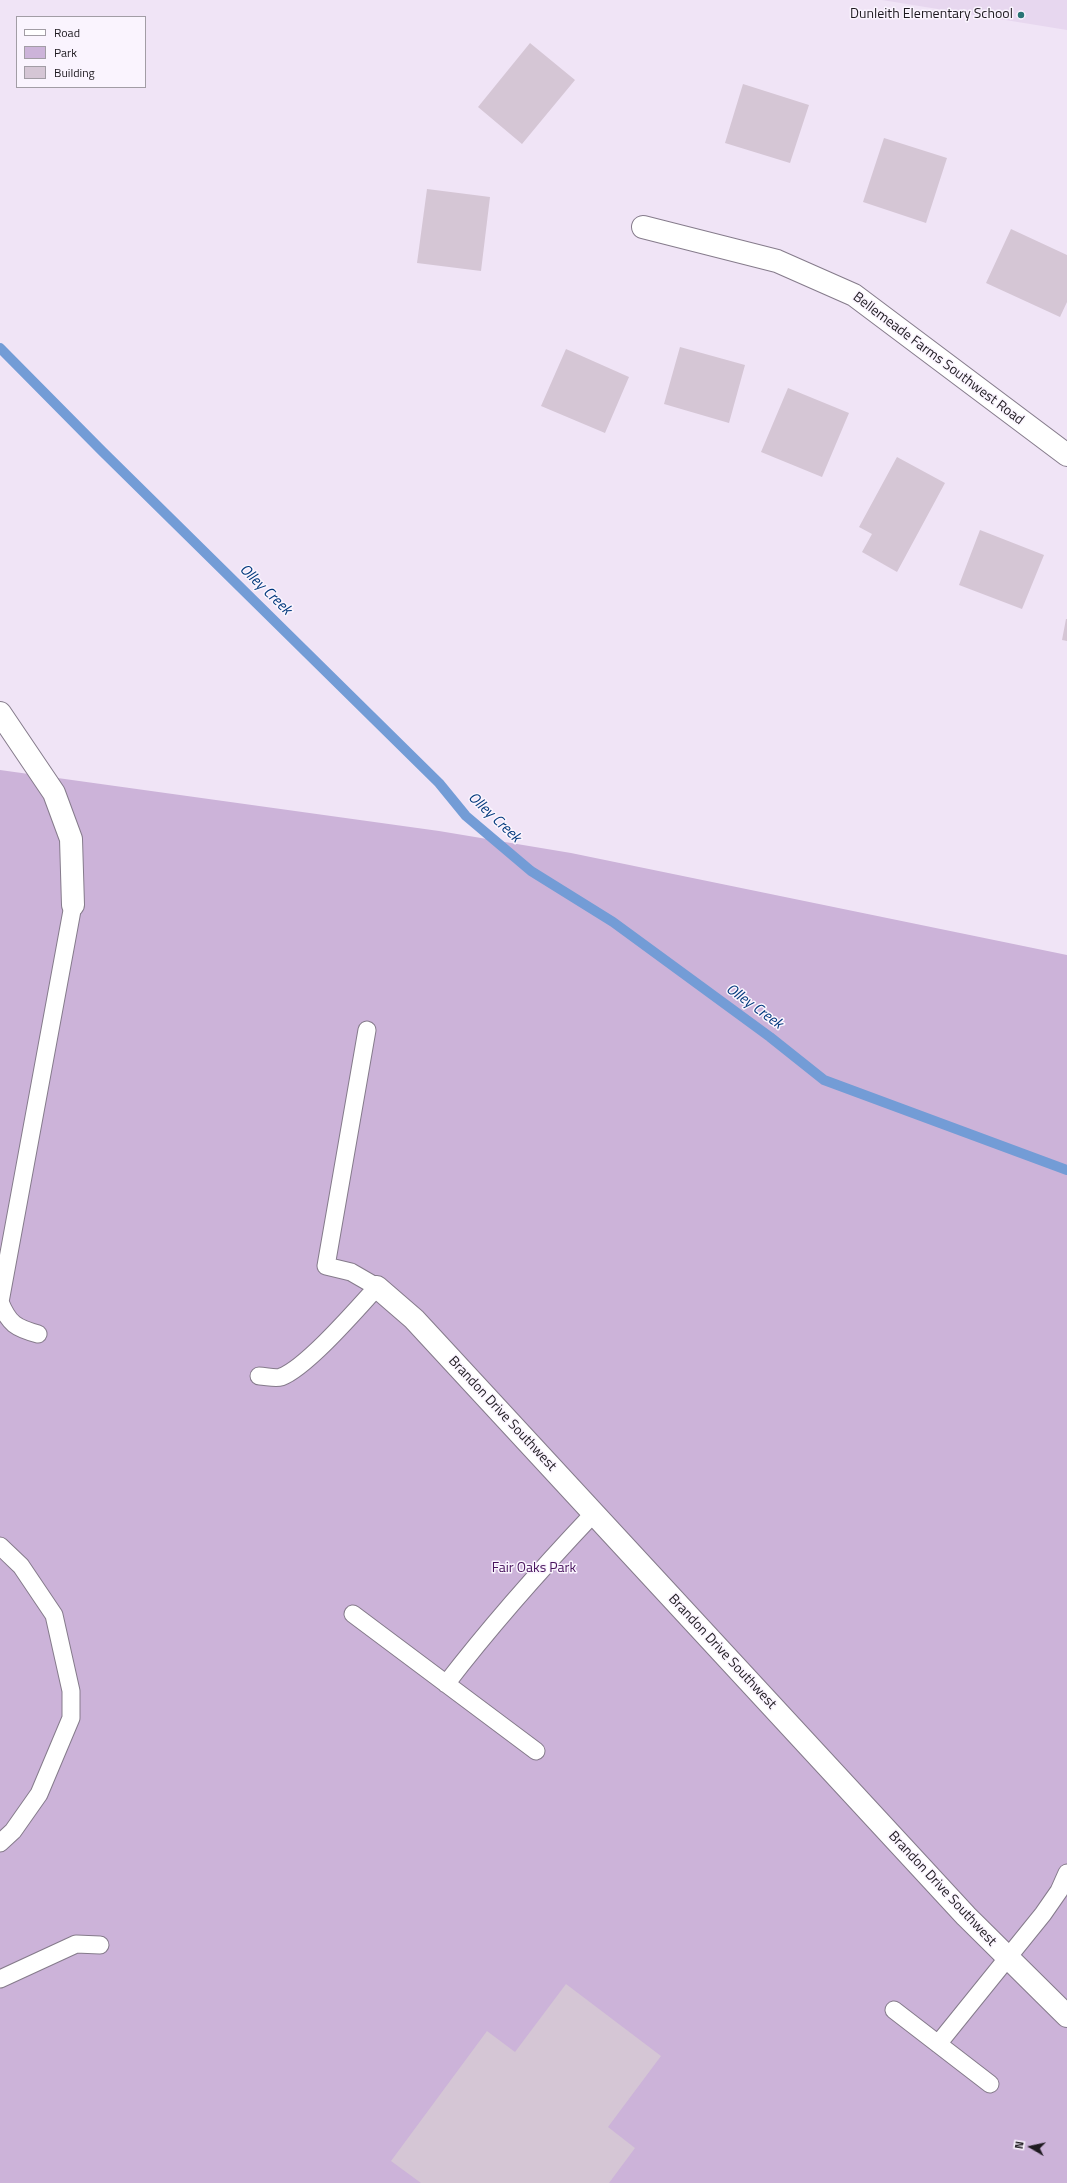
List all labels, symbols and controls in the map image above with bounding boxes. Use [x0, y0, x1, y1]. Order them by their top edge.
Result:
place label: Dunleith Elementary School [850, 7, 1013, 23]
marker: Dunleith Elementary School [1016, 10, 1026, 20]
legend [16, 16, 146, 88]
text: Road [54, 23, 80, 42]
text: Park [54, 43, 77, 62]
text: Building [54, 63, 95, 82]
street label: Bellemeade Farms Southwest Road [849, 289, 1027, 429]
water label: Olley Creek [235, 561, 295, 619]
water label: Olley Creek [464, 789, 524, 847]
water label: Olley Creek [722, 980, 786, 1034]
street label: Brandon Drive Southwest [444, 1353, 560, 1475]
park label: Fair Oaks Park [492, 1561, 576, 1577]
street label: Brandon Drive Southwest [664, 1591, 780, 1713]
street label: Brandon Drive Southwest [884, 1828, 1000, 1950]
north arrow [1011, 2127, 1051, 2167]
text: N [1011, 2140, 1028, 2150]

